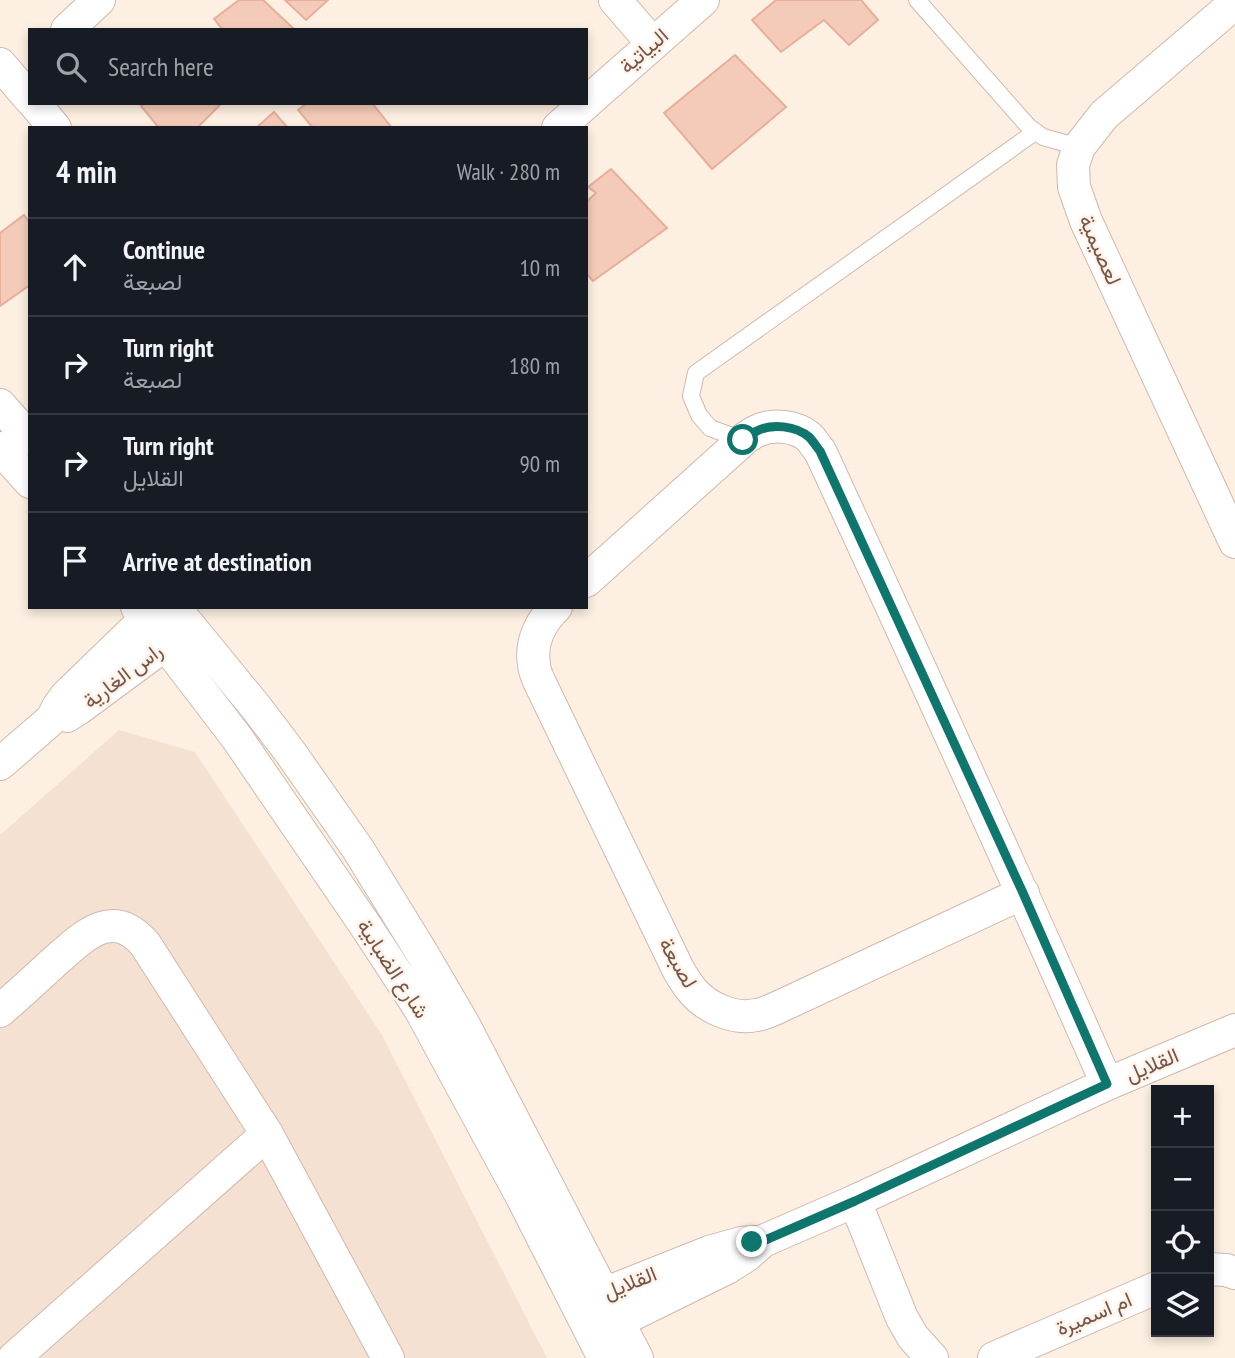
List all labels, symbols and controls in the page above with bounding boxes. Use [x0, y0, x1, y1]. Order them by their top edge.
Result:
street label: البياتية [614, 22, 674, 79]
search box [28, 28, 588, 105]
icon: search [52, 48, 90, 86]
text: Search here [108, 50, 214, 83]
text: 4 min [56, 152, 117, 191]
text: Walk · 280 m [457, 157, 560, 186]
street label: لعصيمية [1073, 210, 1128, 289]
text: Continue [123, 233, 205, 266]
icon: ahead [56, 248, 94, 286]
text: 10 m [519, 253, 560, 282]
text: لصبعة [123, 267, 182, 296]
text: Turn right [123, 331, 214, 364]
icon: right [56, 346, 94, 384]
text: 180 m [509, 351, 560, 380]
text: لصبعة [123, 365, 182, 394]
route start [727, 424, 758, 455]
text: Turn right [123, 429, 214, 462]
icon: right [56, 444, 94, 482]
text: 90 m [519, 449, 560, 478]
text: القلايل [123, 463, 184, 492]
icon: arrive [56, 542, 94, 580]
text: Arrive at destination [123, 545, 312, 578]
street label: راس الغارية [77, 637, 168, 714]
street label: شارع الضبابية [350, 914, 436, 1024]
street label: لصبعة [653, 932, 704, 993]
street label: القلايل [1121, 1041, 1183, 1088]
map controls [1151, 1085, 1214, 1337]
button: + [1151, 1085, 1214, 1148]
button: − [1151, 1148, 1214, 1211]
button: locate [1151, 1211, 1214, 1274]
route end [736, 1226, 767, 1257]
street label: القلايل [599, 1260, 661, 1305]
button: layers [1151, 1274, 1214, 1337]
street label: ام اسميرة [1052, 1286, 1136, 1342]

